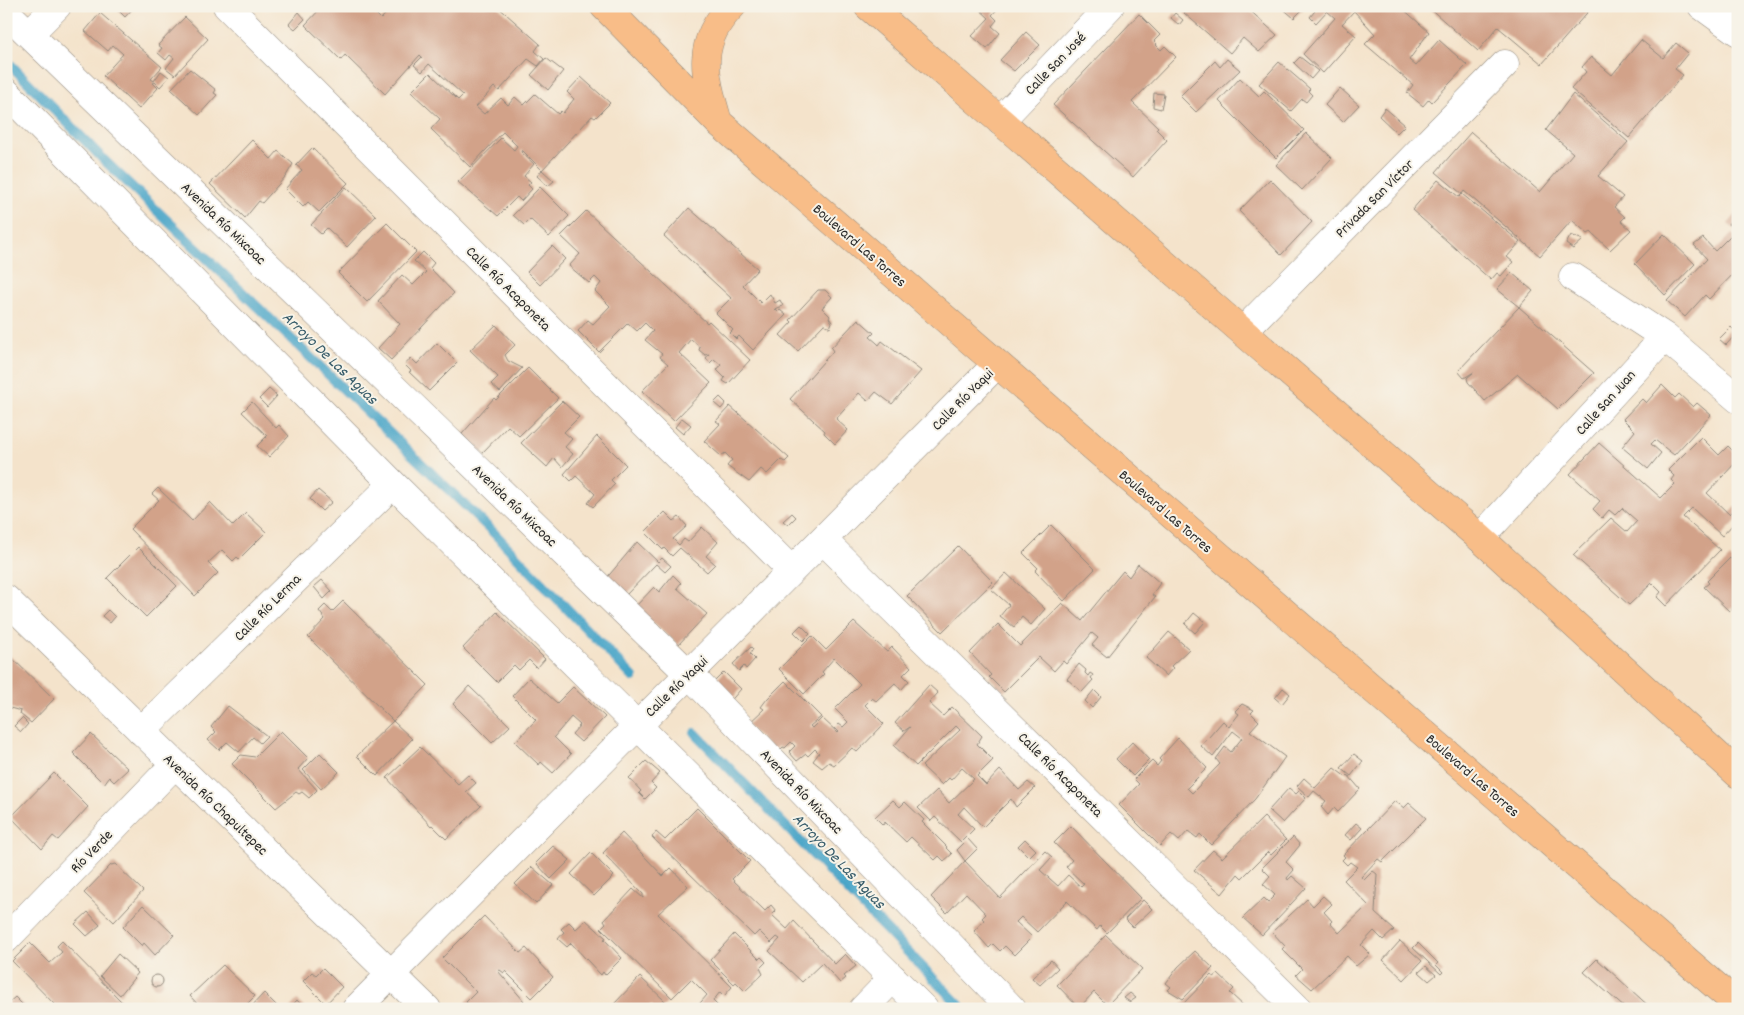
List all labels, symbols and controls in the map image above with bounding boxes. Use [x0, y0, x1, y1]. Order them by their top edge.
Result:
street label: Calle San José [1021, 28, 1092, 101]
street label: Privada San Víctor [1331, 155, 1420, 244]
street label: Avenida Río Mixcoac [175, 178, 270, 271]
street label: Boulevard Las Torres [807, 199, 910, 294]
street label: Calle Río Acaponeta [460, 242, 556, 338]
water label: Arroyo De Las Aguas [276, 307, 383, 411]
street label: Calle Río Yaqui [927, 364, 1000, 437]
street label: Calle San Juan [1571, 366, 1642, 441]
street label: Avenida Río Mixcoac [466, 460, 561, 553]
street label: Boulevard Las Torres [1113, 465, 1216, 560]
street label: Calle Río Lerma [230, 569, 308, 647]
street label: Calle Río Yaqui [641, 651, 714, 723]
street label: Calle Río Acaponeta [1012, 728, 1108, 824]
street label: Boulevard Las Torres [1420, 729, 1523, 824]
street label: Avenida Río Mixcoac [754, 745, 847, 840]
street label: Avenida Río Chapultepec [157, 749, 272, 861]
water label: Arroyo De Las Aguas [786, 809, 891, 916]
street label: Río Verde [66, 825, 119, 879]

